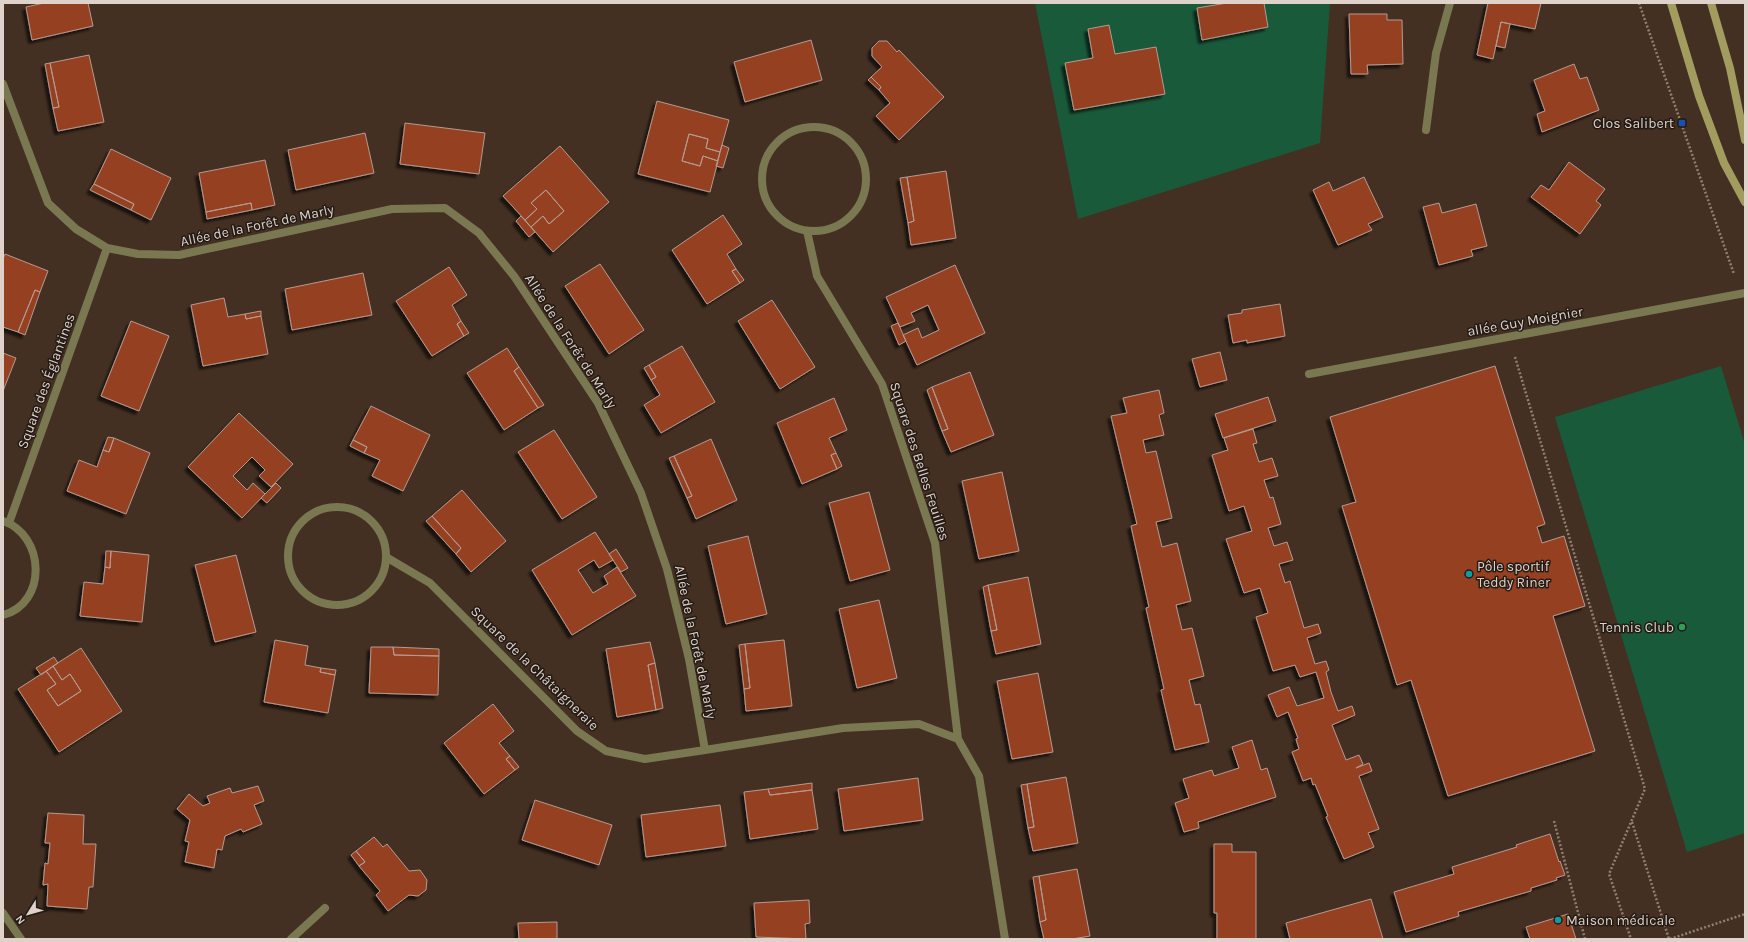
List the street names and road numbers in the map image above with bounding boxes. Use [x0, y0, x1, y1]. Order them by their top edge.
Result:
street label: Allée de la Forêt de Marly [179, 201, 336, 250]
street label: Allée de la Forêt de Marly [521, 271, 621, 412]
street label: allée Guy Moignier [1466, 303, 1585, 340]
street label: Square des Églantines [13, 311, 79, 451]
street label: Square des Belles Feuilles [886, 380, 953, 542]
street label: Allée de la Forêt de Marly [671, 564, 720, 721]
street label: Square de la Châtaigneraie [467, 603, 602, 734]

